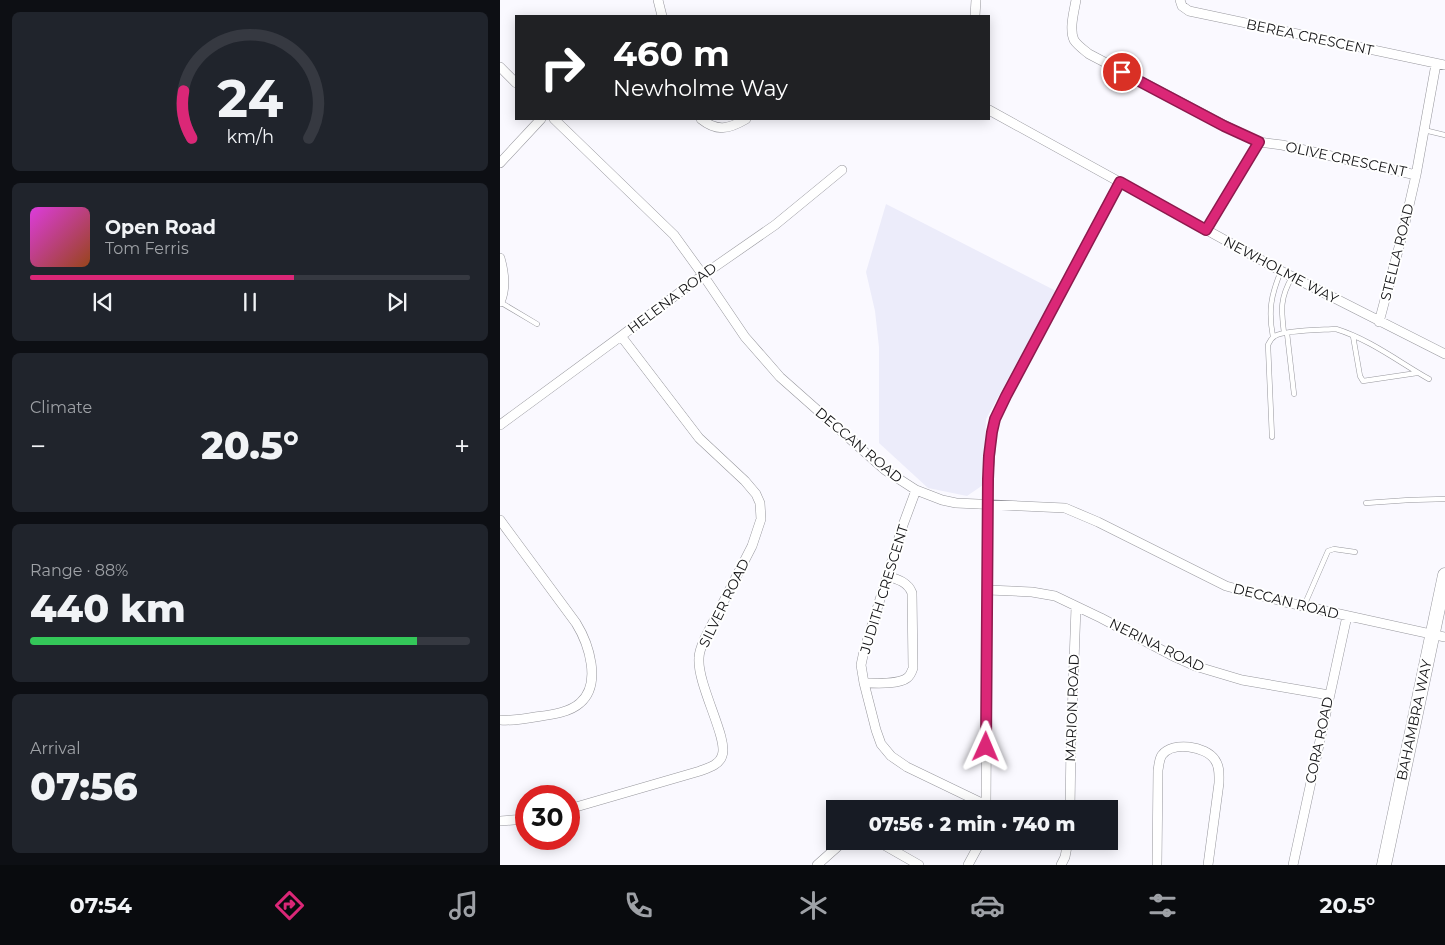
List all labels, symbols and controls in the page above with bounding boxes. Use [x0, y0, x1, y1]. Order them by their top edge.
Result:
street label: BEREA CRESCENT [1245, 15, 1375, 59]
text: 460 m [613, 32, 730, 75]
icon: right [530, 35, 595, 100]
pin [1101, 51, 1143, 93]
icon: arrive [1108, 58, 1136, 86]
text: 24 [217, 67, 283, 130]
text: Newholme Way [613, 75, 788, 102]
text: km/h [226, 126, 274, 147]
street label: OLIVE CRESCENT [1284, 137, 1408, 181]
street label: STELLA ROAD [1376, 202, 1418, 302]
text: Open Road [105, 216, 216, 239]
street label: NEWHOLME WAY [1221, 232, 1341, 308]
text: Tom Ferris [105, 239, 189, 258]
street label: HELENA ROAD [624, 259, 720, 337]
icon: previous [89, 288, 117, 316]
icon: pause [236, 288, 264, 316]
icon: next [383, 288, 411, 316]
text: Climate [30, 398, 92, 417]
street label: DECCAN ROAD [812, 403, 906, 487]
text: 20.5° [201, 422, 299, 469]
text: − [30, 429, 46, 463]
text: + [454, 429, 470, 463]
street label: JUDITH CRESCENT [856, 522, 912, 657]
street label: SILVER ROAD [695, 556, 753, 650]
text: Range · 88% [30, 561, 128, 580]
street label: DECCAN ROAD [1231, 579, 1341, 623]
text: 440 km [30, 585, 186, 632]
street label: NERINA ROAD [1107, 614, 1207, 676]
street label: MARION ROAD [1061, 654, 1083, 762]
street label: BAHAMBRA WAY [1392, 658, 1436, 782]
street label: CORA ROAD [1301, 695, 1337, 785]
position arrow [959, 720, 1011, 772]
text: Arrival [30, 739, 80, 758]
text: 07:56 [30, 763, 138, 810]
speed limit sign: 30 [515, 785, 580, 850]
text: 07:56 · 2 min · 740 m [869, 813, 1075, 836]
icon: directions [272, 888, 307, 923]
icon: music [446, 888, 481, 923]
icon: phone [621, 888, 656, 923]
icon: climate [796, 888, 831, 923]
icon: car [970, 888, 1005, 923]
icon: filters [1145, 888, 1180, 923]
text: 07:54 [70, 892, 132, 919]
text: 20.5° [1320, 892, 1375, 919]

